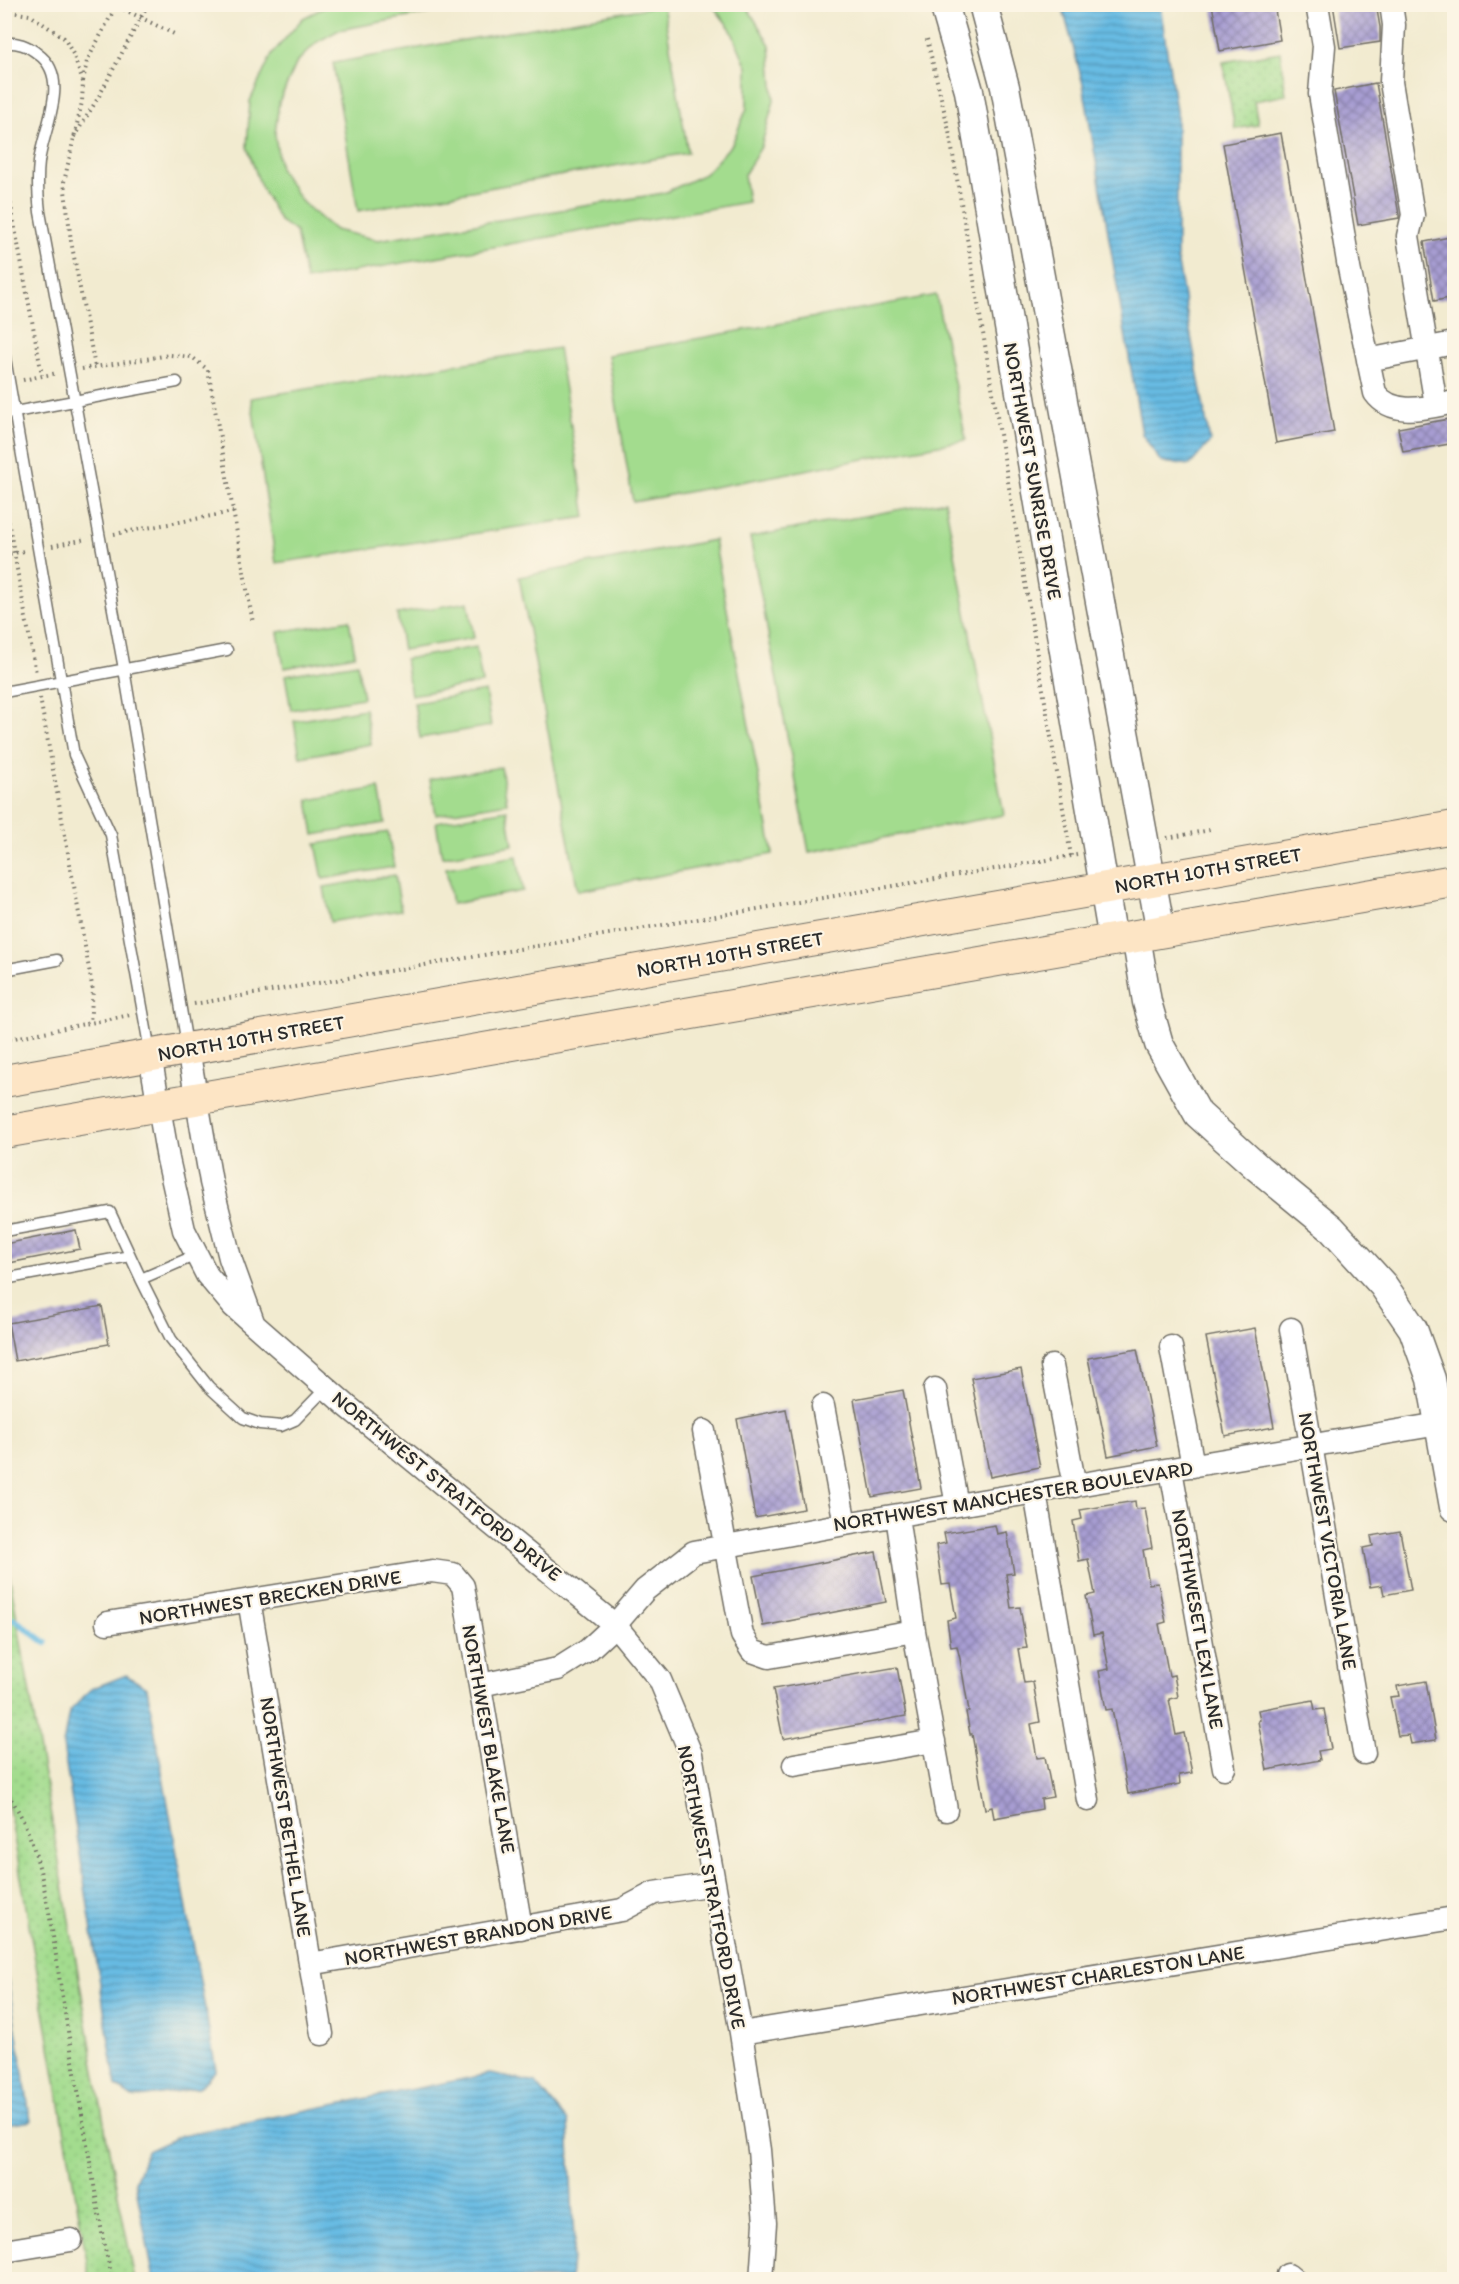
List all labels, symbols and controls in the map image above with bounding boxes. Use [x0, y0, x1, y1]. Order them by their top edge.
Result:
street label: NORTHWEST SUNRISE DRIVE [999, 341, 1067, 601]
street label: NORTH 10TH STREET [1113, 842, 1303, 898]
street label: NORTH 10TH STREET [635, 926, 825, 982]
street label: NORTH 10TH STREET [156, 1010, 346, 1066]
street label: NORTHWEST STRATFORD DRIVE [327, 1386, 567, 1586]
street label: NORTHWEST VICTORIA LANE [1294, 1410, 1362, 1672]
street label: NORTHWEST MANCHESTER BOULEVARD [832, 1456, 1194, 1536]
street label: NORTHWESET LEXI LANE [1167, 1507, 1229, 1731]
street label: NORTHWEST BRECKEN DRIVE [137, 1564, 403, 1630]
street label: NORTHWEST BLAKE LANE [457, 1623, 521, 1855]
street label: NORTHWEST BETHEL LANE [255, 1695, 317, 1939]
street label: NORTHWEST STRATFORD DRIVE [673, 1743, 751, 2031]
street label: NORTHWEST BRANDON DRIVE [343, 1900, 613, 1970]
street label: NORTHWEST CHARLESTON LANE [950, 1940, 1246, 2010]

